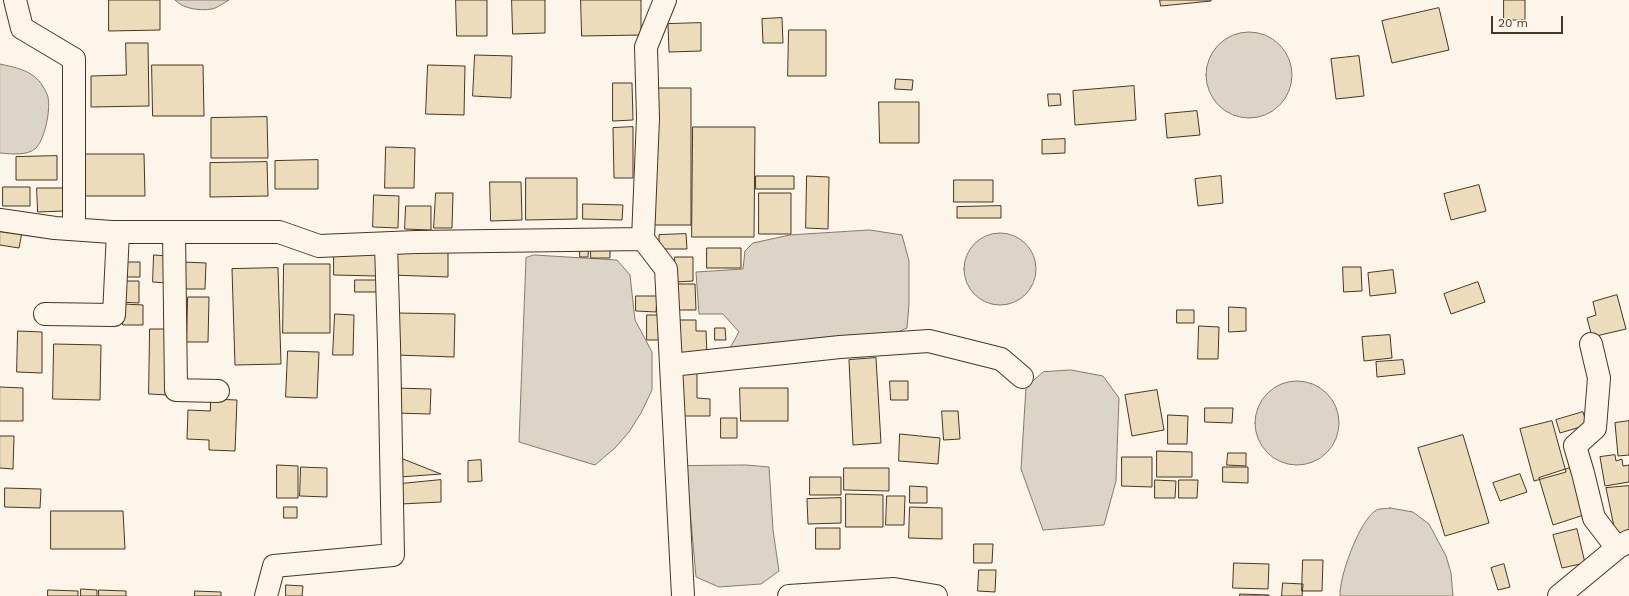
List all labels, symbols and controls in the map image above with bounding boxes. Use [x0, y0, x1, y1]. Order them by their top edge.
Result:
scale bar [1493, 8, 1565, 34]
text: 20 m [1498, 16, 1528, 30]

